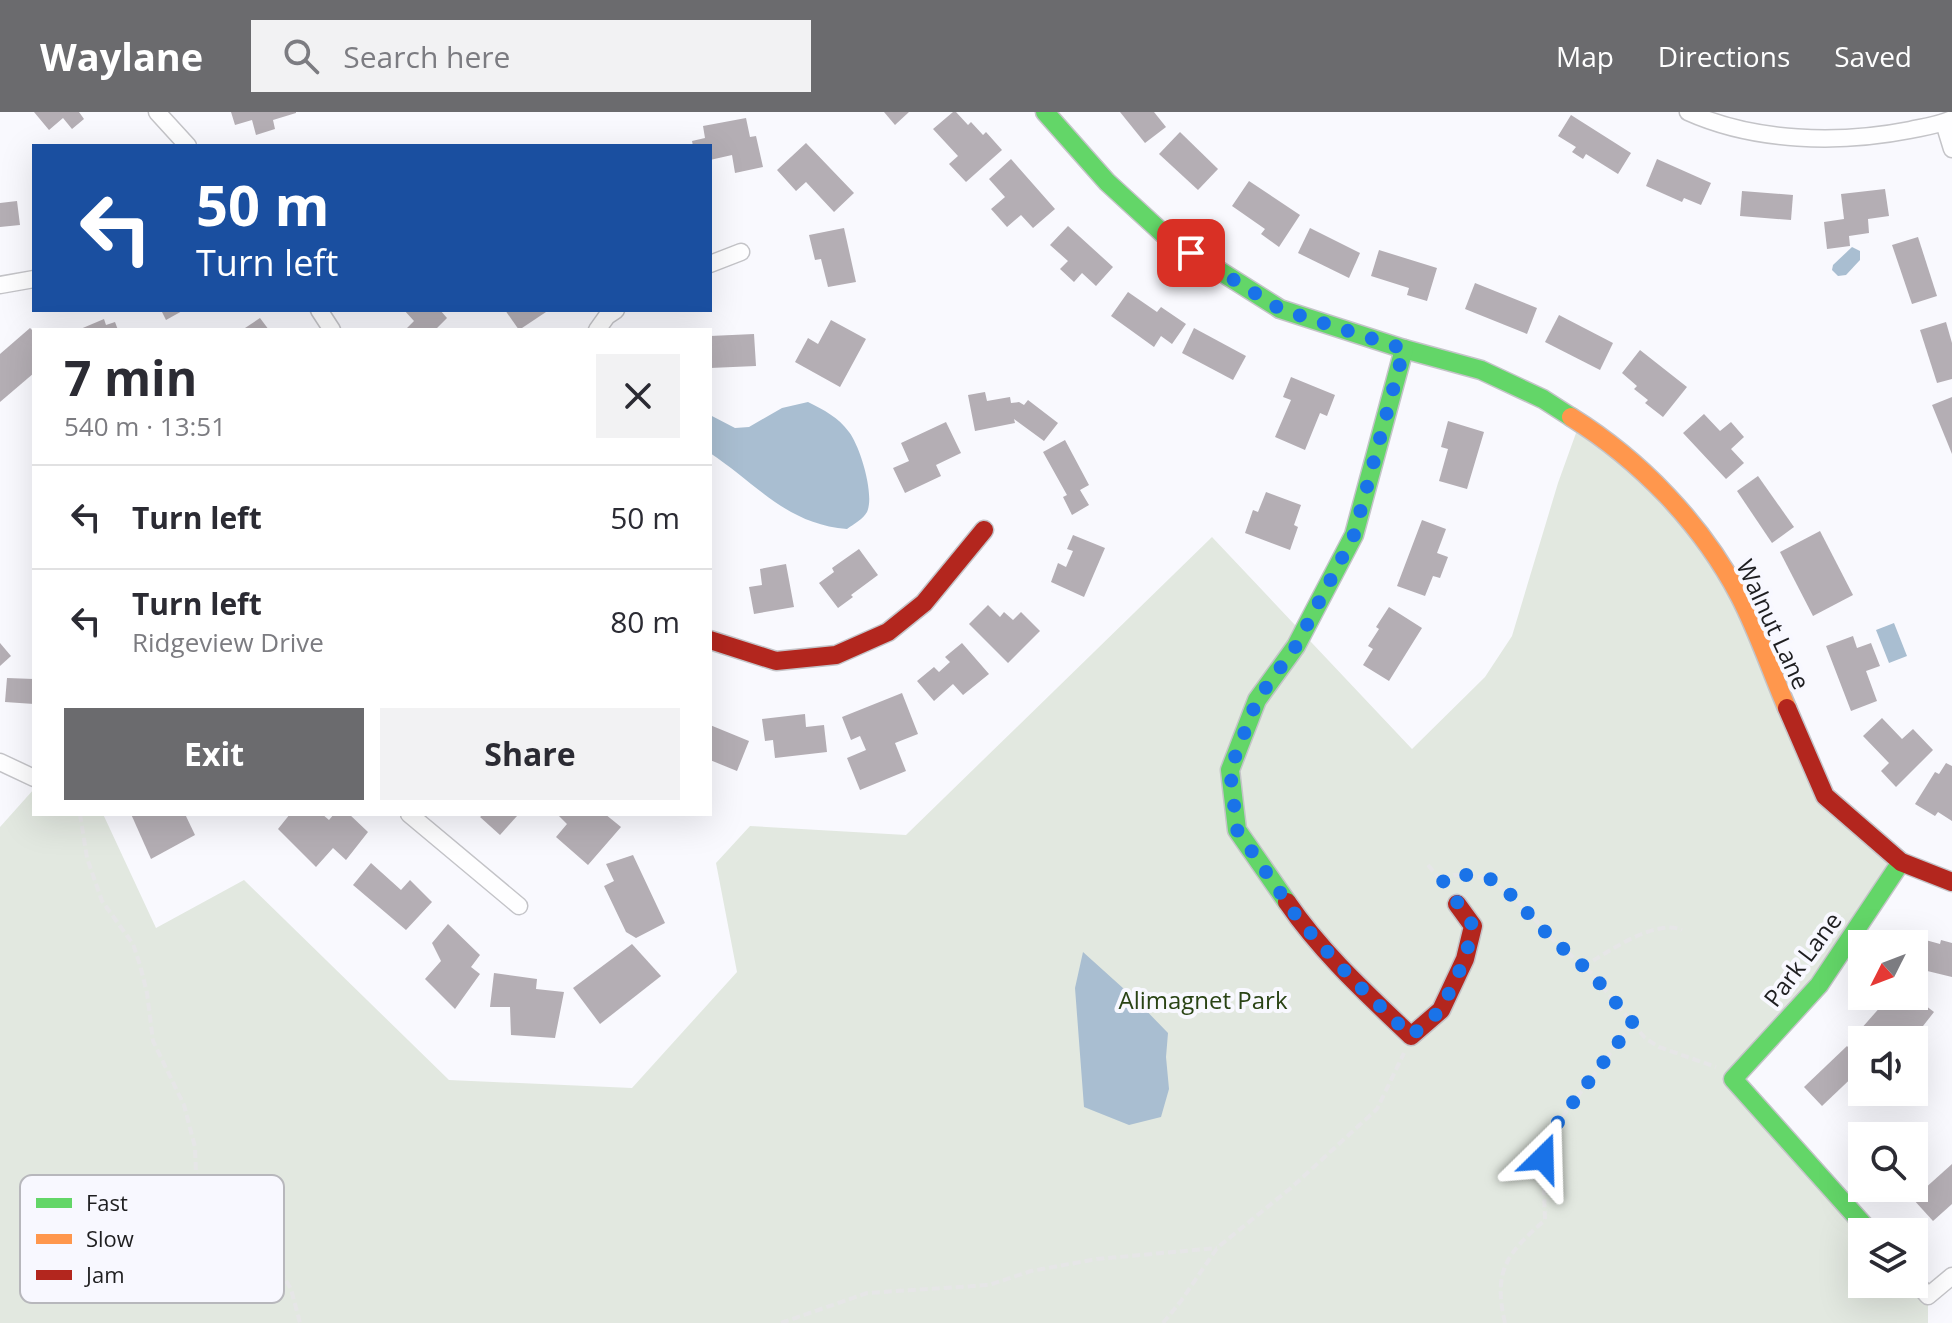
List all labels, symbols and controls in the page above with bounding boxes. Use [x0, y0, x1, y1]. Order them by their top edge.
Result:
search box [251, 20, 811, 92]
text: Waylane [40, 30, 203, 82]
icon: search [279, 34, 323, 78]
text: Search here [343, 36, 510, 77]
text: Map [1556, 37, 1614, 75]
text: Directions [1658, 37, 1790, 75]
text: Saved [1834, 37, 1912, 75]
text: 50 m [196, 166, 330, 242]
icon: left [64, 176, 168, 280]
pin [1157, 219, 1225, 287]
icon: arrive [1169, 231, 1213, 275]
text: Turn left [196, 238, 338, 287]
text: 7 min [64, 345, 197, 410]
button: close [596, 354, 680, 438]
text: 540 m · 13:51 [64, 408, 226, 444]
icon: left [64, 495, 108, 539]
text: Turn left [132, 497, 262, 538]
text: 50 m [610, 497, 680, 538]
street label: Walnut Lane [1729, 554, 1819, 694]
text: Turn left [132, 583, 262, 624]
icon: left [64, 599, 108, 643]
text: 80 m [610, 601, 680, 642]
text: Ridgeview Drive [132, 624, 324, 660]
button: Exit [64, 708, 364, 800]
button: Share [380, 708, 680, 800]
street label: Park Lane [1756, 905, 1848, 1013]
north arrow [1848, 930, 1928, 1010]
map controls [1848, 930, 1928, 1298]
park label: Alimagnet Park [1118, 983, 1288, 1016]
button: sound [1848, 1026, 1928, 1106]
position arrow [1501, 1116, 1585, 1200]
button: search [1848, 1122, 1928, 1202]
legend [20, 1175, 284, 1303]
text: Fast [86, 1187, 128, 1217]
button: layers [1848, 1218, 1928, 1298]
text: Slow [86, 1223, 134, 1253]
text: Jam [84, 1259, 125, 1289]

